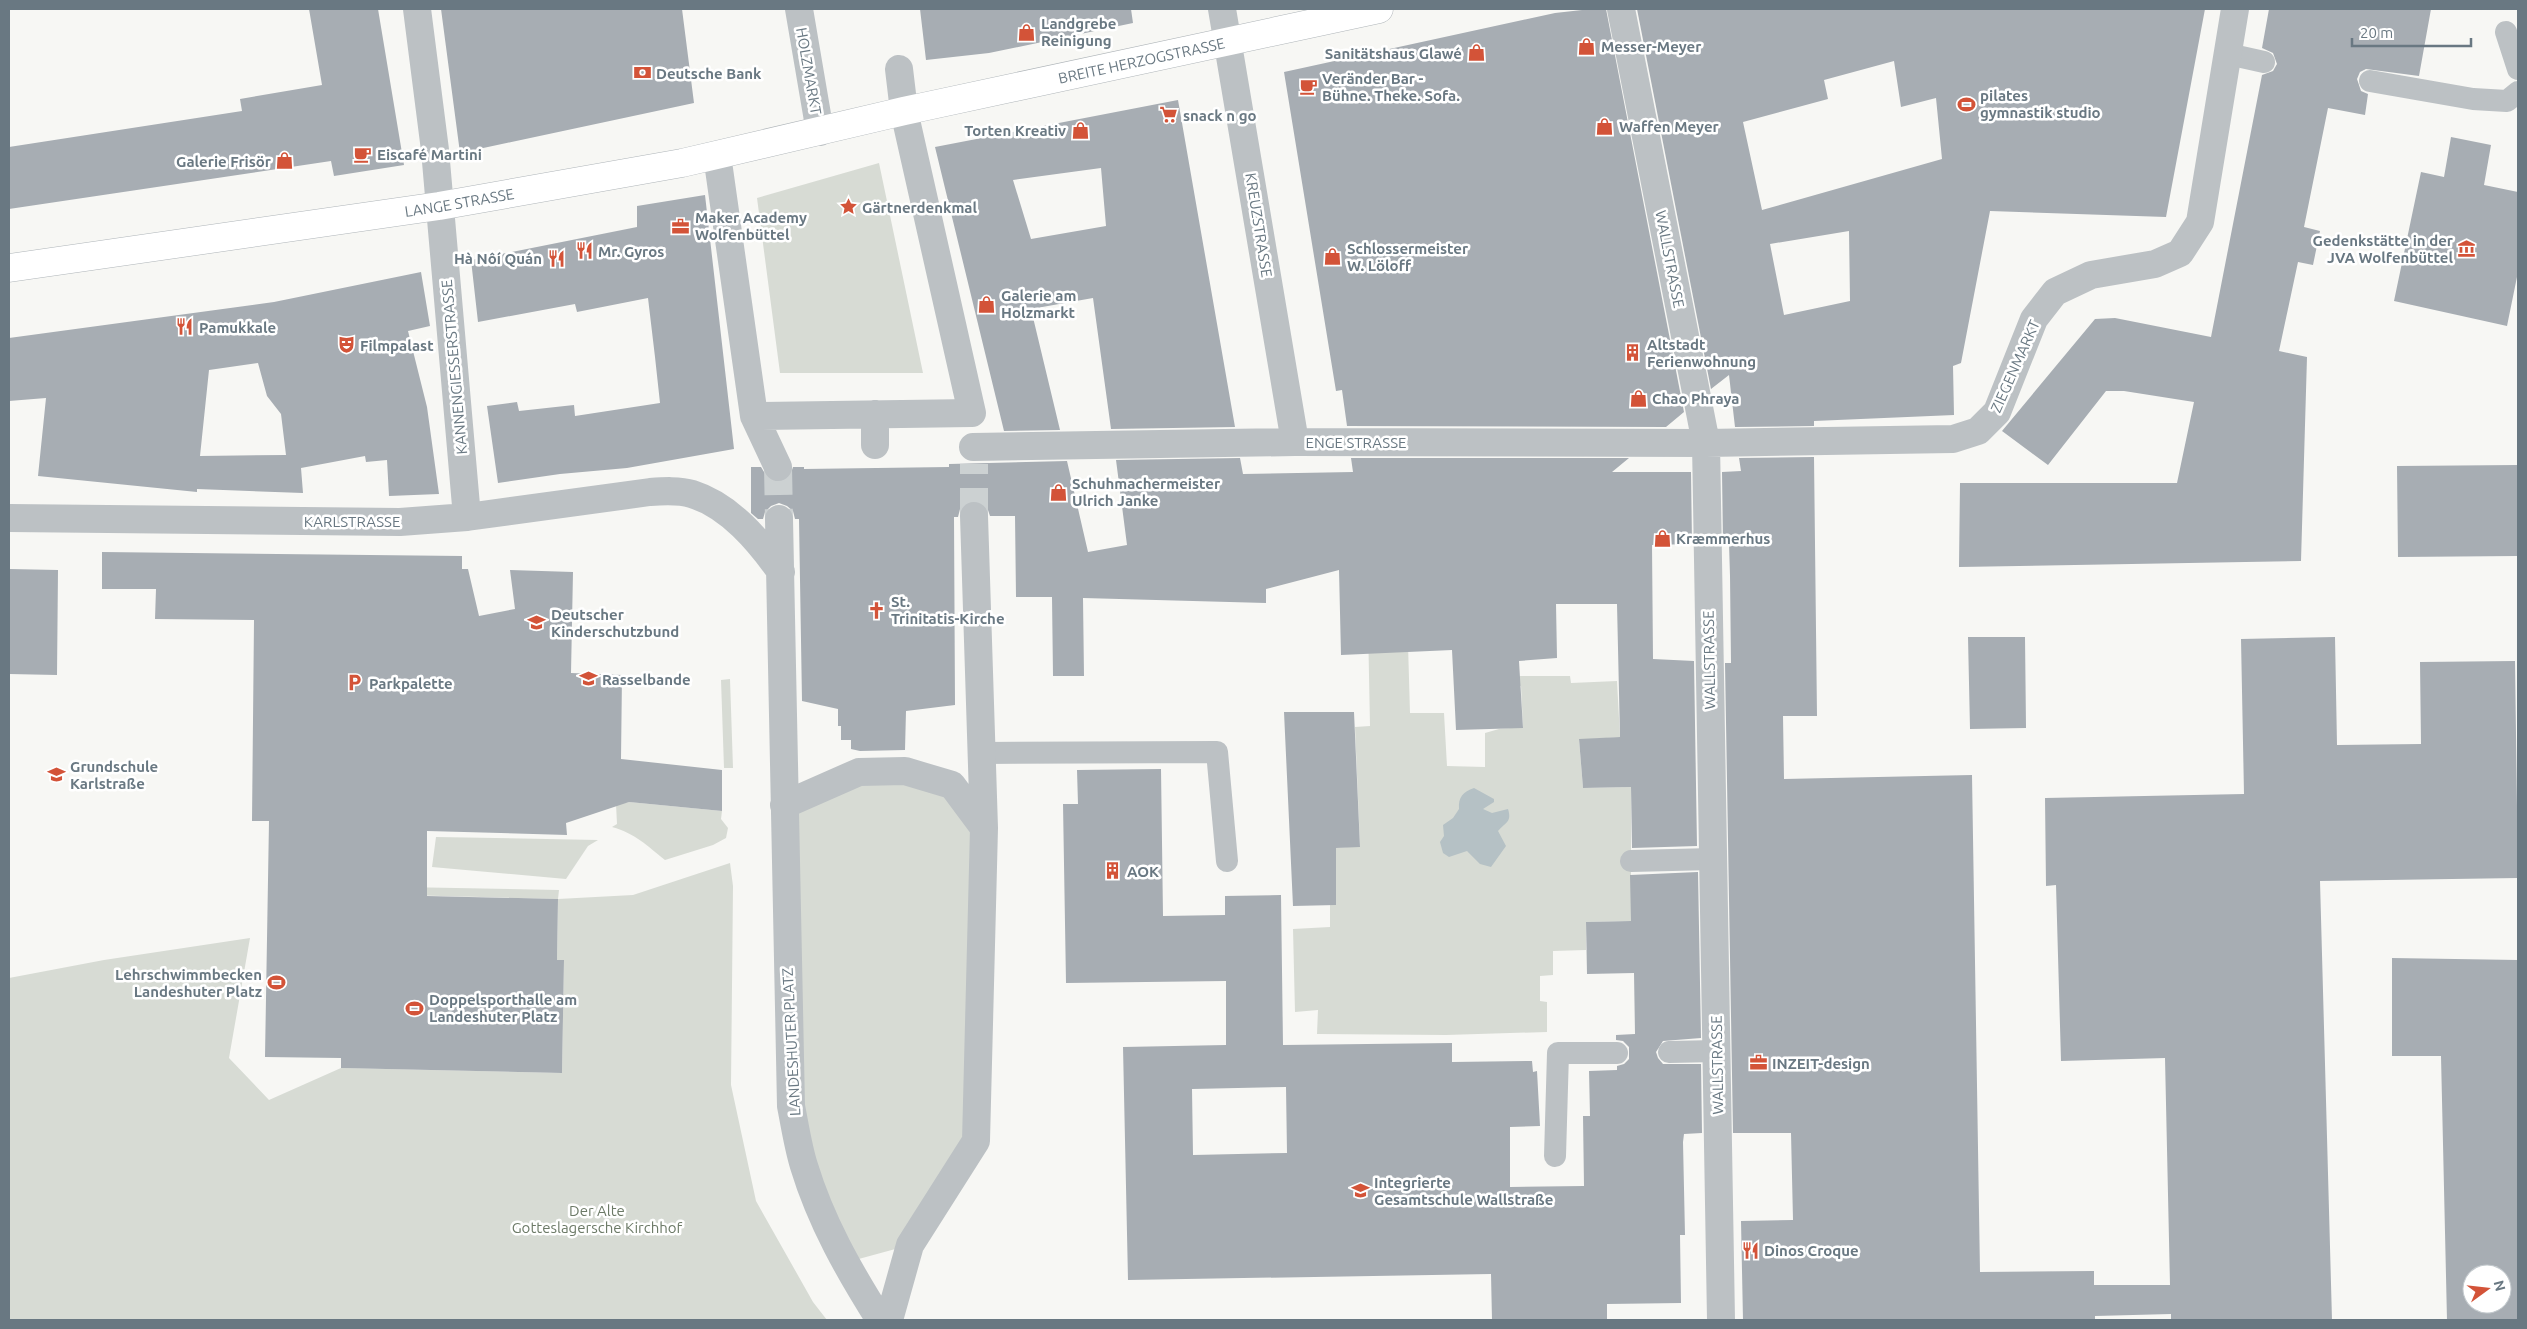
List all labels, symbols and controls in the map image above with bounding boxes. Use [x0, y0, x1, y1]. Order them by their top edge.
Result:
place label: Landgrebe Reinigung [1041, 15, 1116, 49]
scale bar [2352, 15, 2471, 47]
shop icon: Landgrebe Reinigung [1017, 22, 1037, 42]
text: 20 m [2360, 24, 2393, 41]
street label: HOLZMARKT [793, 26, 825, 117]
street label: BREITE HERZOGSTRASSE [1057, 34, 1226, 86]
shop icon: Messer-Meyer [1577, 36, 1597, 56]
place label: Messer-Meyer [1601, 38, 1702, 55]
shop icon: Sanitätshaus Glawé [1466, 43, 1486, 63]
place label: Sanitätshaus Glawé [1325, 45, 1462, 62]
bank icon: Deutsche Bank [632, 63, 652, 83]
place label: Deutsche Bank [656, 65, 762, 82]
place label: Veränder Bar - Bühne. Theke. Sofa. [1322, 70, 1460, 104]
cafe icon: Veränder Bar - Bühne. Theke. Sofa. [1298, 77, 1318, 97]
place label: pilates gymnastik studio [1980, 87, 2101, 121]
sports icon: pilates gymnastik studio [1956, 94, 1976, 114]
supermarket icon: snack n go [1159, 105, 1179, 125]
place label: snack n go [1183, 107, 1257, 124]
shop icon: Waffen Meyer [1595, 116, 1615, 136]
place label: Waffen Meyer [1619, 118, 1720, 135]
shop icon: Torten Kreativ [1070, 120, 1090, 140]
place label: Torten Kreativ [964, 122, 1066, 139]
cafe icon: Eiscafé Martini [353, 144, 373, 164]
place label: Eiscafé Martini [377, 146, 482, 163]
shop icon: Galerie Frisör [275, 151, 295, 171]
place label: Galerie Frisör [176, 153, 272, 170]
street label: KREUZSTRASSE [1242, 172, 1276, 278]
street label: LANGE STRASSE [403, 184, 515, 219]
place icon: Gärtnerdenkmal [838, 197, 858, 217]
place label: Gärtnerdenkmal [862, 199, 978, 216]
place label: Maker Academy Wolfenbüttel [695, 209, 807, 243]
street label: WALLSTRASSE [1652, 209, 1688, 309]
office icon: Maker Academy Wolfenbüttel [671, 216, 691, 236]
place label: Gedenkstätte in der JVA Wolfenbüttel [2313, 232, 2454, 266]
museum icon: Gedenkstätte in der JVA Wolfenbüttel [2457, 239, 2477, 259]
place label: Schlossermeister W. Löloff [1347, 240, 1469, 274]
restaurant icon: Mr. Gyros [574, 241, 594, 261]
place label: Mr. Gyros [598, 243, 664, 260]
shop icon: Schlossermeister W. Löloff [1323, 247, 1343, 267]
restaurant icon: Hà Nôí Quán [546, 248, 566, 268]
place label: Hà Nôí Quán [454, 250, 542, 267]
street label: KANNENGIESSERSTRASSE [438, 279, 470, 455]
place label: Galerie am Holzmarkt [1001, 287, 1076, 321]
shop icon: Galerie am Holzmarkt [977, 294, 997, 314]
restaurant icon: Pamukkale [175, 317, 195, 337]
street label: ZIEGENMARKT [1987, 317, 2043, 415]
place label: Pamukkale [199, 319, 276, 336]
theatre icon: Filmpalast [336, 335, 356, 355]
place label: Altstadt Ferienwohnung [1647, 336, 1756, 370]
place label: Filmpalast [360, 337, 434, 354]
building icon: Altstadt Ferienwohnung [1623, 343, 1643, 363]
shop icon: Chao Phraya [1628, 388, 1648, 408]
place label: Chao Phraya [1652, 390, 1739, 407]
street label: ENGE STRASSE [1306, 434, 1407, 451]
place label: Schuhmachermeister Ulrich Janke [1072, 475, 1221, 509]
shop icon: Schuhmachermeister Ulrich Janke [1048, 482, 1068, 502]
street label: KARLSTRASSE [304, 513, 400, 530]
shop icon: Kræmmerhus [1652, 528, 1672, 548]
place label: Kræmmerhus [1676, 530, 1770, 547]
place label: St. Trinitatis-Kirche [891, 593, 1005, 627]
church icon: St. Trinitatis-Kirche [867, 600, 887, 620]
place label: Deutscher Kinderschutzbund [551, 606, 679, 640]
street label: WALLSTRASSE [1700, 610, 1718, 710]
school or university icon: Deutscher Kinderschutzbund [527, 613, 547, 633]
school or university icon: Rasselbande [578, 669, 598, 689]
place label: Rasselbande [602, 671, 691, 688]
parking icon: Parkpalette [345, 673, 365, 693]
place label: Parkpalette [369, 675, 453, 692]
place label: Grundschule Karlstraße [70, 758, 158, 792]
school or university icon: Grundschule Karlstraße [46, 765, 66, 785]
building icon: AOK [1103, 861, 1123, 881]
place label: AOK [1127, 863, 1159, 880]
place label: Lehrschwimmbecken Landeshuter Platz [115, 966, 262, 1000]
street label: LANDESHUTER PLATZ [779, 967, 803, 1117]
sports icon: Lehrschwimmbecken Landeshuter Platz [266, 973, 286, 993]
place label: Doppelsporthalle am Landeshuter Platz [429, 991, 577, 1025]
sports icon: Doppelsporthalle am Landeshuter Platz [405, 998, 425, 1018]
street label: WALLSTRASSE [1708, 1015, 1726, 1115]
office icon: INZEIT-design [1748, 1053, 1768, 1073]
place label: INZEIT-design [1772, 1055, 1870, 1072]
place label: Integrierte Gesamtschule Wallstraße [1374, 1174, 1553, 1208]
school or university icon: Integrierte Gesamtschule Wallstraße [1350, 1181, 1370, 1201]
park label: Der Alte Gotteslagersche Kirchhof [512, 1202, 683, 1236]
restaurant icon: Dinos Croque [1740, 1240, 1760, 1260]
place label: Dinos Croque [1764, 1242, 1859, 1259]
north arrow [2462, 1264, 2512, 1314]
text: N [2490, 1279, 2509, 1293]

